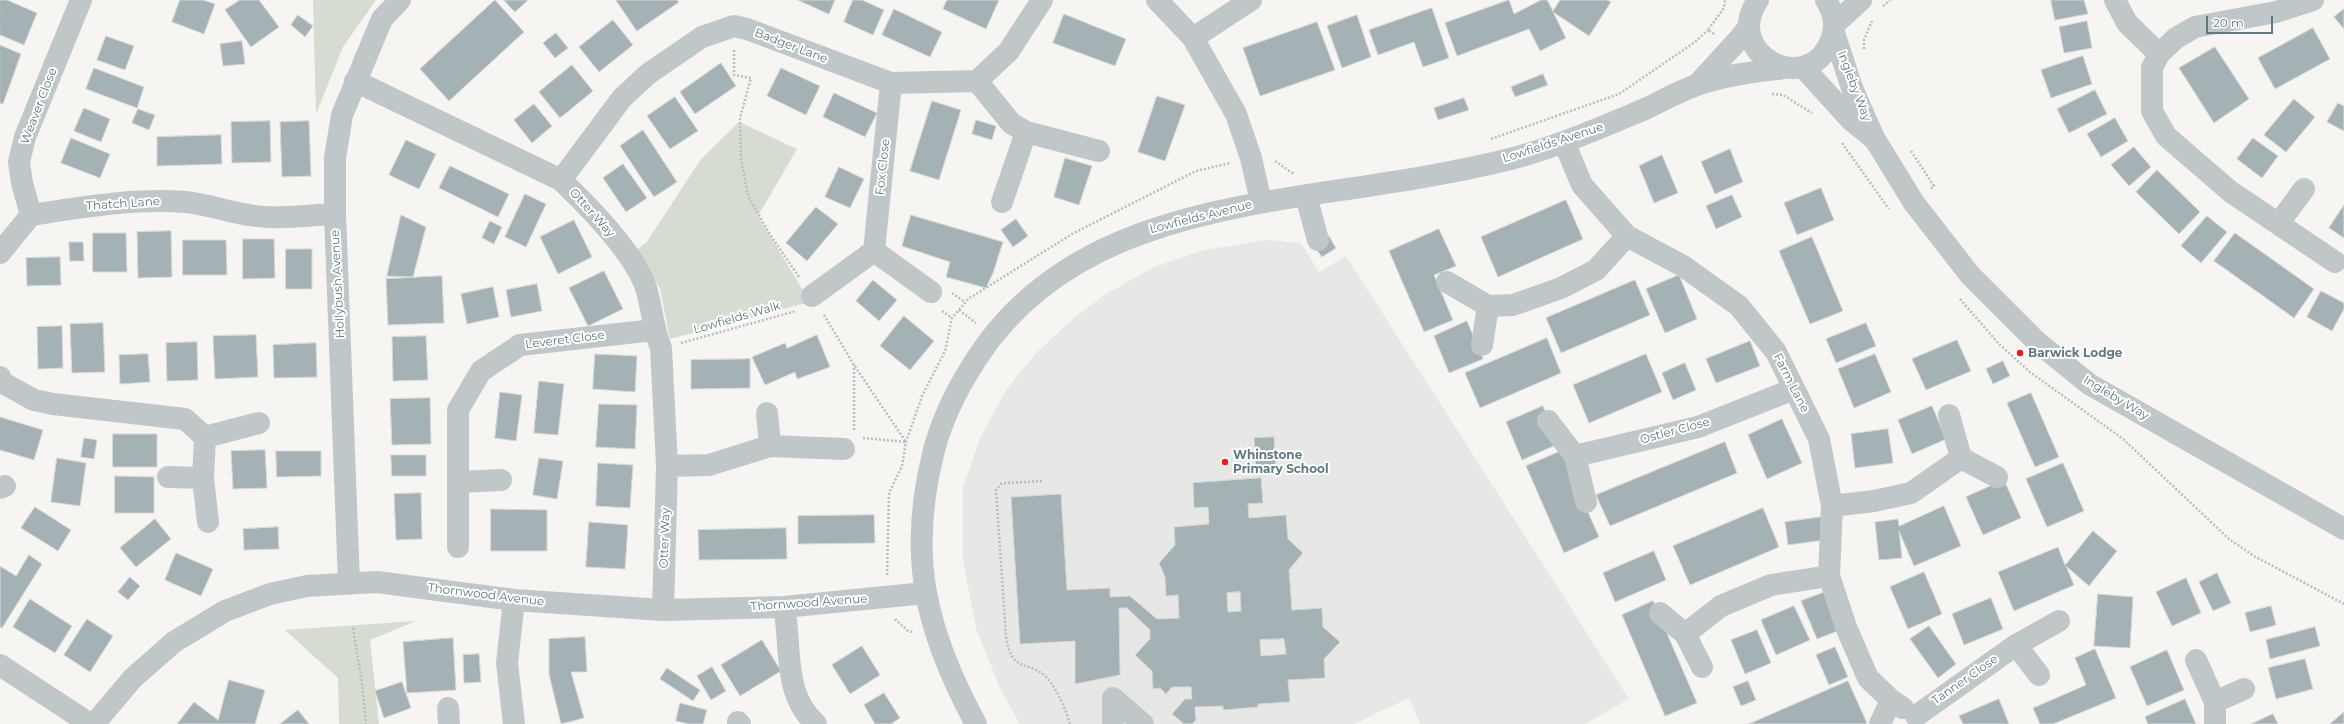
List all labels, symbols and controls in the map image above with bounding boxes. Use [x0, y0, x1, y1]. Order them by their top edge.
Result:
scale bar [2208, 8, 2275, 34]
text: 20 m [2213, 15, 2244, 30]
street label: Badger Lane [752, 25, 830, 67]
street label: Ingleby Way [1834, 49, 1874, 123]
street label: Weaver Close [18, 66, 60, 146]
street label: Lowfields Avenue [1501, 120, 1605, 166]
street label: Fox Close [873, 138, 893, 196]
street label: Otter Way [566, 186, 618, 240]
street label: Thatch Lane [86, 194, 160, 214]
street label: Lowfields Avenue [1148, 197, 1254, 237]
street label: Hollybush Avenue [328, 229, 348, 339]
street label: Lowfields Walk [692, 299, 782, 337]
street label: Leveret Close [524, 328, 606, 352]
place label: Barwick Lodge [2028, 346, 2122, 360]
marker: Barwick Lodge [2015, 348, 2025, 358]
street label: Farm Lane [1770, 351, 1812, 415]
street label: Ingleby Way [2081, 373, 2151, 423]
street label: Ostler Close [1639, 415, 1711, 447]
place label: Whinstone Primary School [1233, 448, 1329, 476]
marker: Whinstone Primary School [1220, 457, 1230, 467]
street label: Otter Way [657, 507, 673, 569]
street label: Thornwood Avenue [427, 581, 545, 609]
street label: Thornwood Avenue [750, 592, 868, 614]
street label: Tanner Close [1929, 652, 2001, 708]

